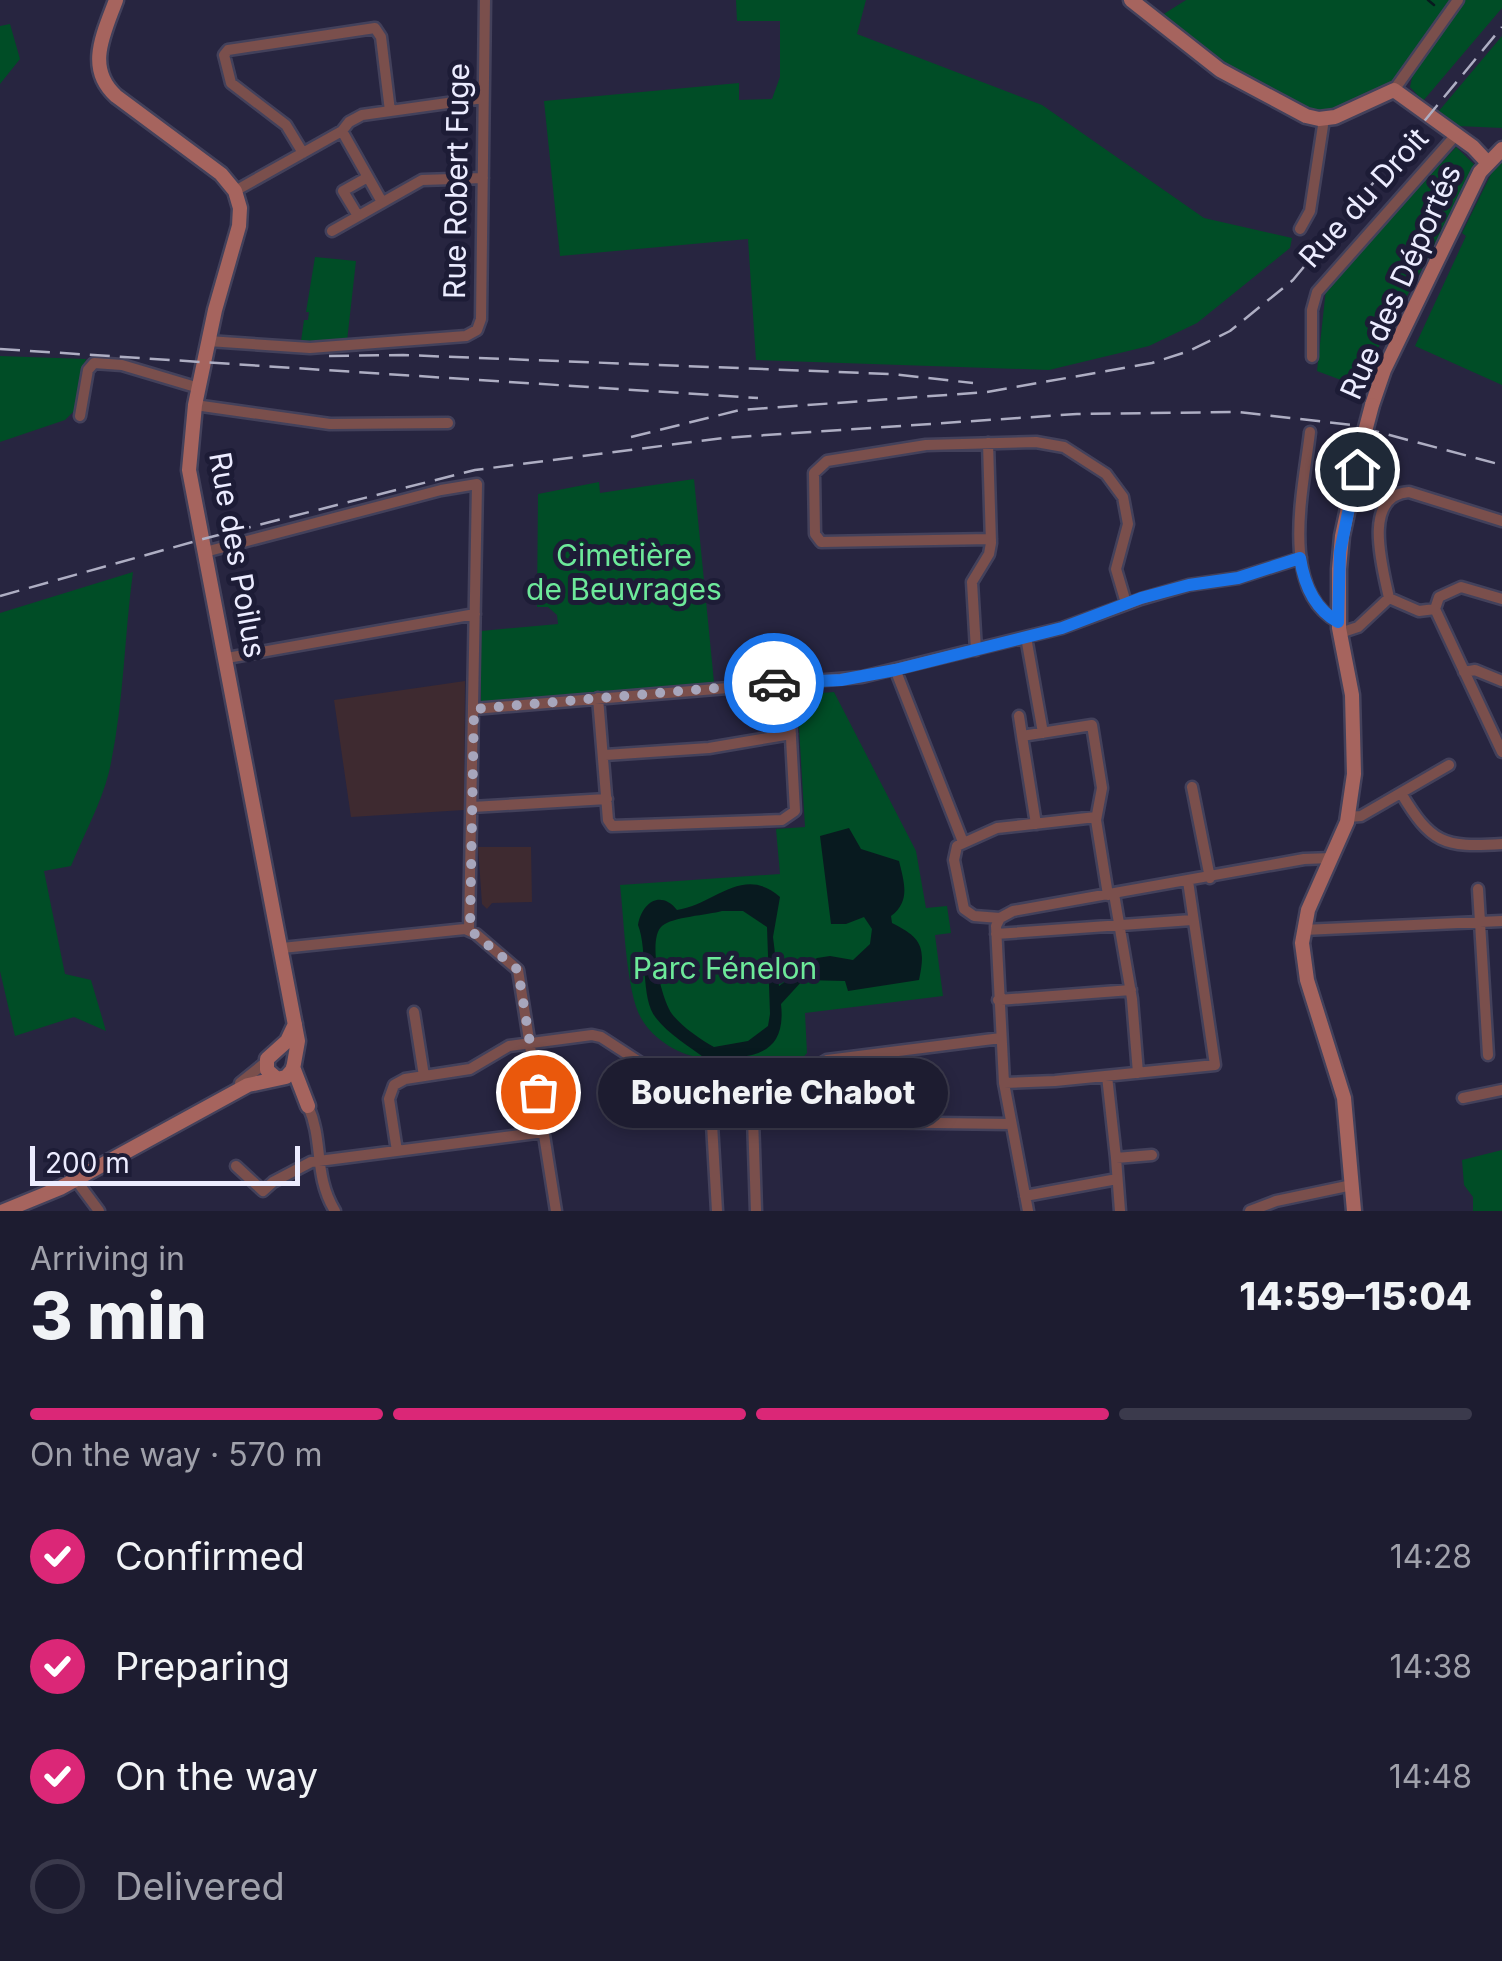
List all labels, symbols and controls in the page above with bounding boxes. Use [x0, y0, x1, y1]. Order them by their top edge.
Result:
street label: Rue Robert Fuge [436, 63, 476, 299]
street label: Rue du Droit [1291, 120, 1435, 274]
street label: Rue des Déportés [1332, 159, 1468, 405]
pin [1315, 427, 1400, 512]
icon: home [1330, 442, 1385, 497]
street label: Rue des Poilus [202, 449, 274, 660]
park label: Cimetière de Beuvrages [526, 537, 722, 607]
courier [724, 633, 824, 733]
icon: car [747, 656, 802, 711]
park label: Parc Fénelon [633, 950, 817, 986]
pin [496, 1050, 581, 1135]
callout: Boucherie Chabot [598, 1057, 948, 1127]
icon: bag [511, 1065, 566, 1120]
text: Boucherie Chabot [631, 1073, 915, 1112]
scale bar [30, 1141, 300, 1186]
text: 200 m [45, 1146, 130, 1180]
text: Arriving in [30, 1239, 185, 1278]
text: 14:59–15:04 [1239, 1273, 1472, 1319]
text: 3 min [30, 1276, 207, 1355]
text: On the way · 570 m [30, 1435, 323, 1474]
icon: check [30, 1529, 85, 1584]
text: Confirmed [115, 1533, 305, 1579]
text: 14:28 [1390, 1537, 1472, 1576]
icon: check [30, 1639, 85, 1694]
text: Preparing [115, 1643, 290, 1689]
text: 14:38 [1390, 1647, 1472, 1686]
icon: check [30, 1749, 85, 1804]
text: On the way [115, 1753, 318, 1799]
text: 14:48 [1389, 1757, 1472, 1796]
text: Delivered [115, 1863, 285, 1909]

